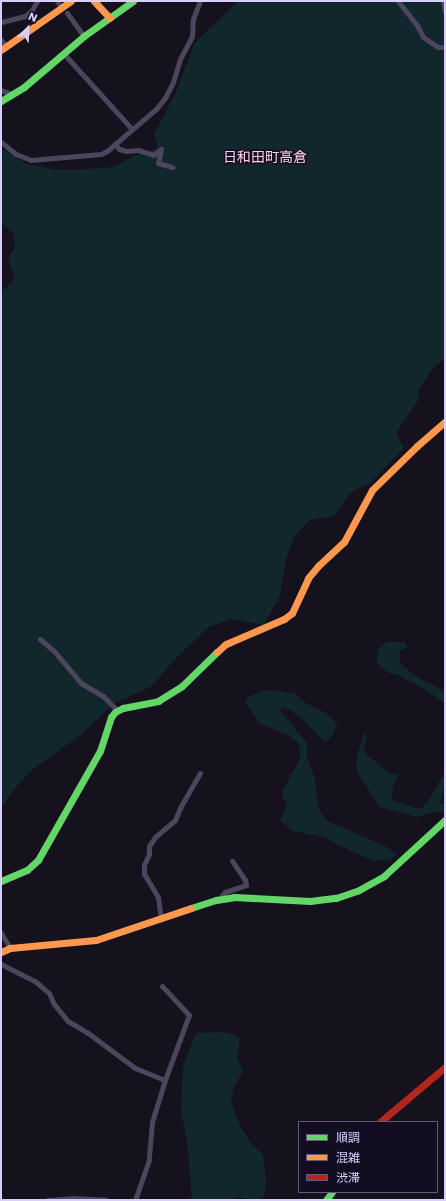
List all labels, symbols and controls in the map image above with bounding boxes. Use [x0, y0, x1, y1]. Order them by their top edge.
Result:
north arrow [8, 8, 48, 48]
text: N [26, 8, 40, 26]
district label: 日和田町高倉 [223, 149, 307, 165]
legend [298, 1121, 438, 1193]
text: 順調 [336, 1129, 360, 1146]
text: 混雑 [336, 1149, 360, 1166]
text: 渋滞 [336, 1169, 360, 1186]

